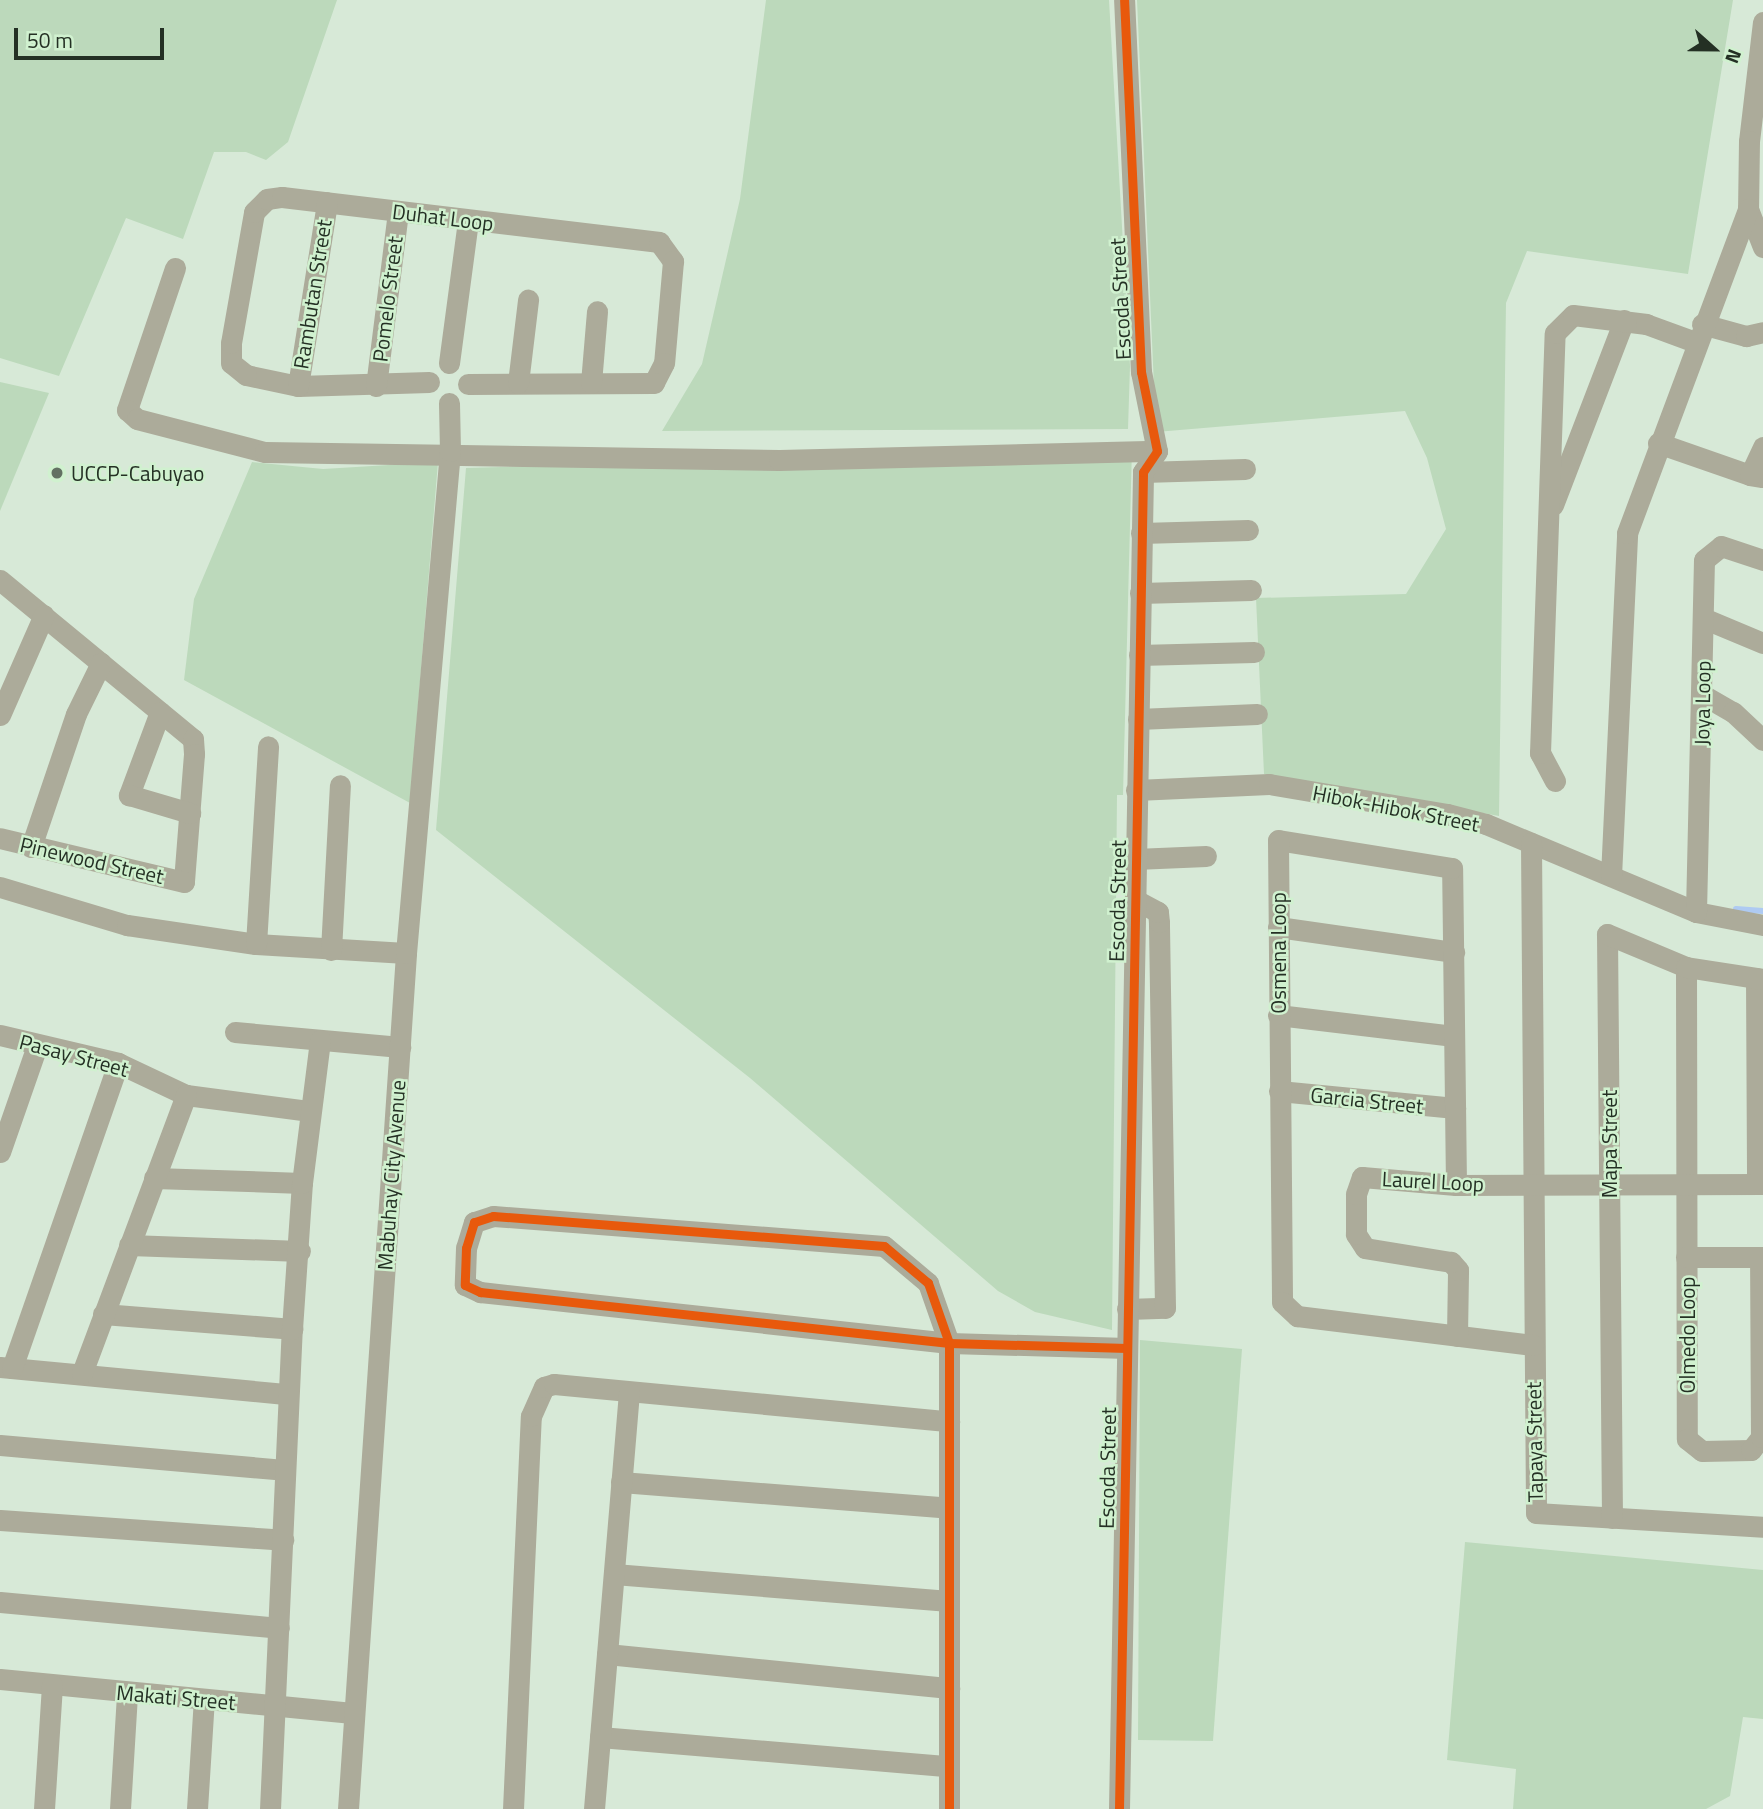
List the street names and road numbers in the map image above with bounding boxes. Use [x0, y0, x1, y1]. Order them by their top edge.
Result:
street label: Duhat Loop [391, 198, 495, 236]
street label: Rambutan Street [288, 217, 336, 371]
street label: Pomelo Street [367, 235, 407, 363]
street label: Escoda Street [1104, 237, 1136, 361]
street label: Joya Loop [1689, 660, 1715, 746]
street label: Hibok-Hibok Street [1311, 779, 1481, 837]
street label: Pinewood Street [18, 831, 166, 889]
street label: Escoda Street [1103, 840, 1131, 962]
street label: Osmena Loop [1265, 892, 1291, 1014]
street label: Pasay Street [17, 1028, 131, 1082]
street label: Mabuhay City Avenue [372, 1079, 410, 1271]
street label: Garcia Street [1309, 1082, 1425, 1118]
street label: Mapa Street [1596, 1090, 1622, 1198]
street label: Laurel Loop [1381, 1166, 1485, 1196]
street label: Olmedo Loop [1674, 1277, 1700, 1393]
street label: Tapaya Street [1520, 1382, 1548, 1502]
street label: Escoda Street [1093, 1407, 1121, 1529]
street label: Makati Street [115, 1679, 237, 1715]

